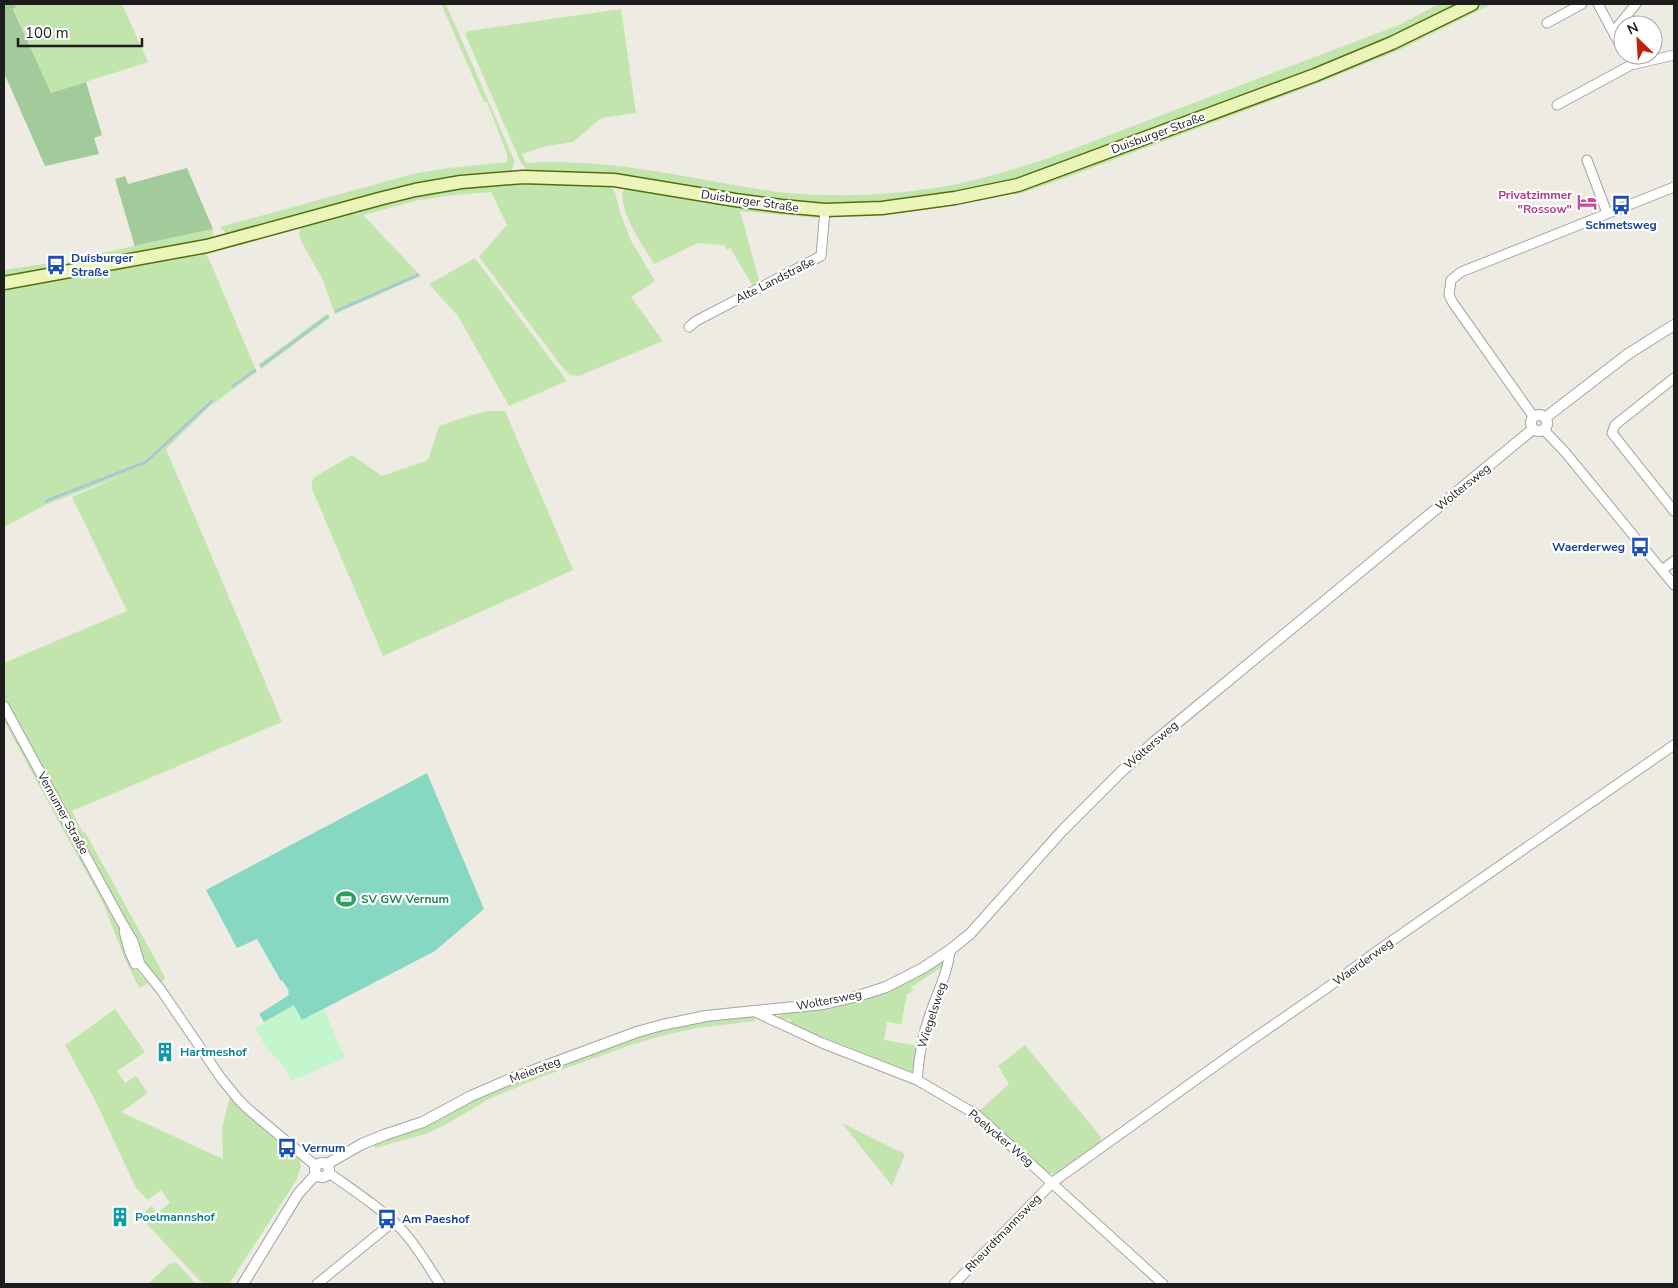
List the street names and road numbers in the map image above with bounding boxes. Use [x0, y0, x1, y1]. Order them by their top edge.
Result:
street label: Duisburger Straße [1109, 109, 1207, 157]
street label: Duisburger Straße [700, 186, 800, 216]
street label: Alte Landstraße [733, 253, 817, 307]
street label: Woltersweg [1432, 460, 1494, 514]
street label: Woltersweg [1121, 717, 1181, 773]
street label: Vernumer Straße [33, 768, 92, 857]
street label: Waerderweg [1330, 935, 1396, 989]
street label: Wiegelsweg [914, 980, 950, 1050]
street label: Woltersweg [795, 986, 863, 1014]
street label: Meiersteg [507, 1053, 563, 1087]
street label: Poelycker Weg [965, 1106, 1037, 1170]
street label: Rheurdtmannsweg [962, 1190, 1044, 1276]

